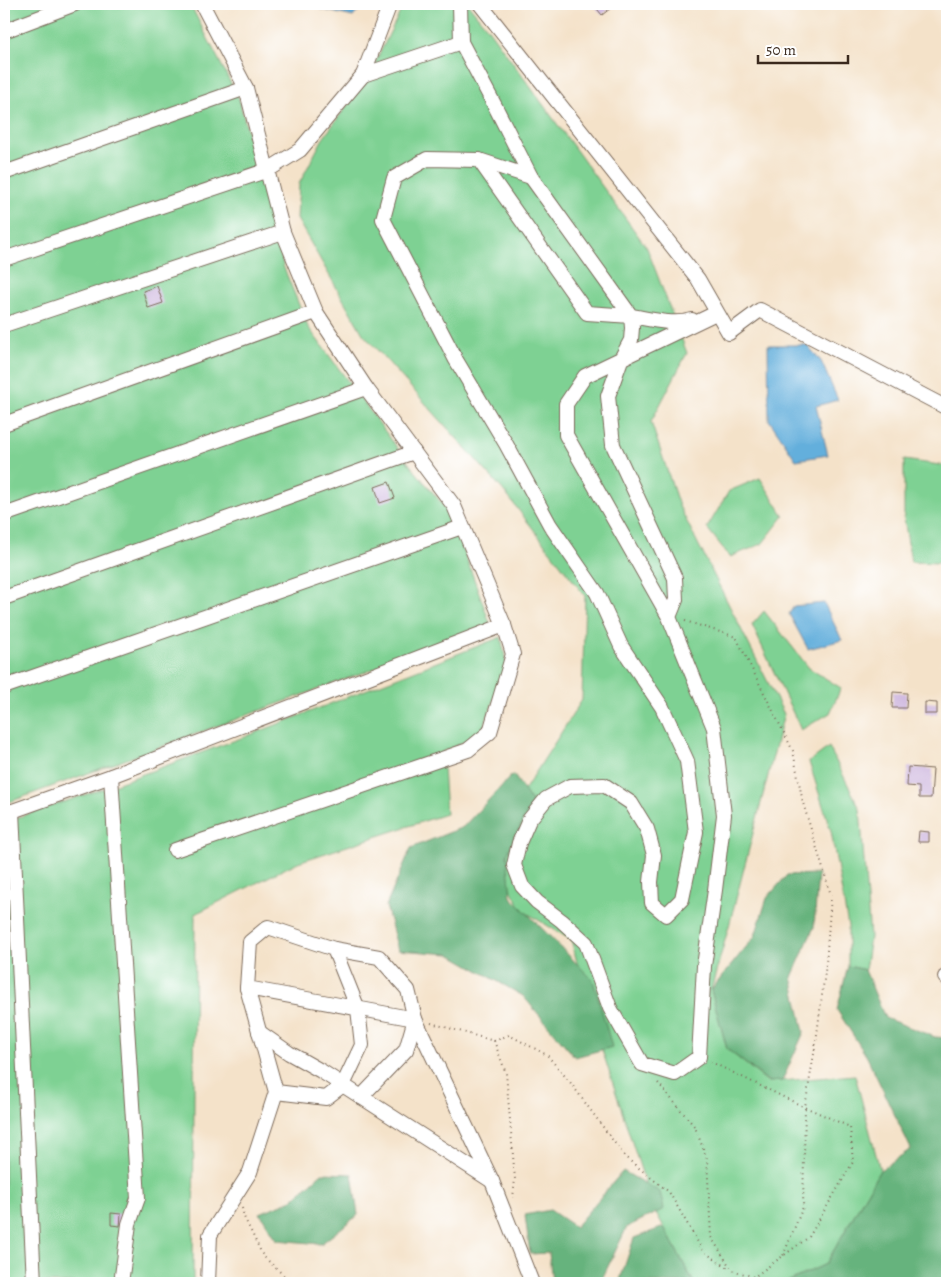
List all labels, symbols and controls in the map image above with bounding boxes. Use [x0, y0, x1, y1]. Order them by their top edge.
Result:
scale bar [758, 32, 848, 64]
text: 50 m [766, 40, 796, 60]

